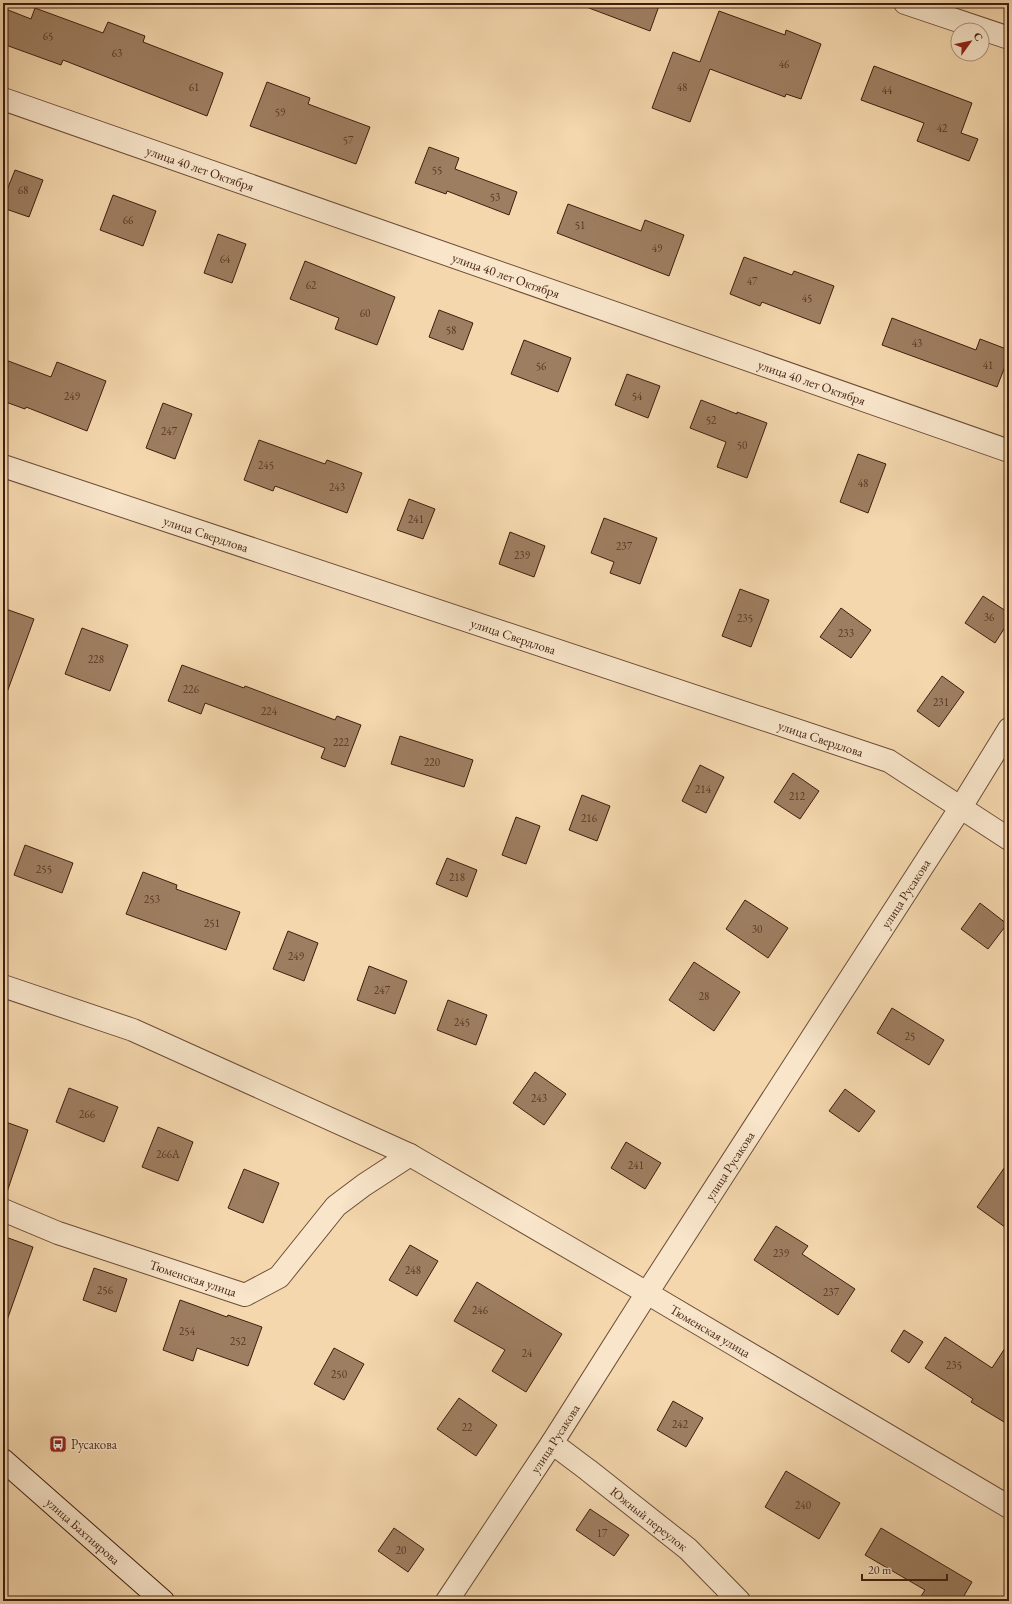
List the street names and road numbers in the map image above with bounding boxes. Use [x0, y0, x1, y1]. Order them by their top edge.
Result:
street label: улица 40 лет Октября [144, 141, 257, 195]
street label: улица 40 лет Октября [450, 248, 562, 302]
street label: улица 40 лет Октября [756, 355, 868, 409]
street label: улица Свердлова [161, 512, 252, 556]
street label: улица Свердлова [469, 614, 559, 658]
street label: улица Свердлова [776, 716, 866, 761]
street label: улица Русакова [877, 855, 934, 931]
street label: улица Русакова [701, 1127, 758, 1203]
street label: Тюменская улица [147, 1255, 240, 1300]
street label: Тюменская улица [667, 1300, 755, 1361]
street label: улица Русакова [526, 1400, 584, 1476]
street label: Южный переулок [607, 1482, 692, 1555]
street label: улица Бахтиярова [43, 1494, 125, 1569]

